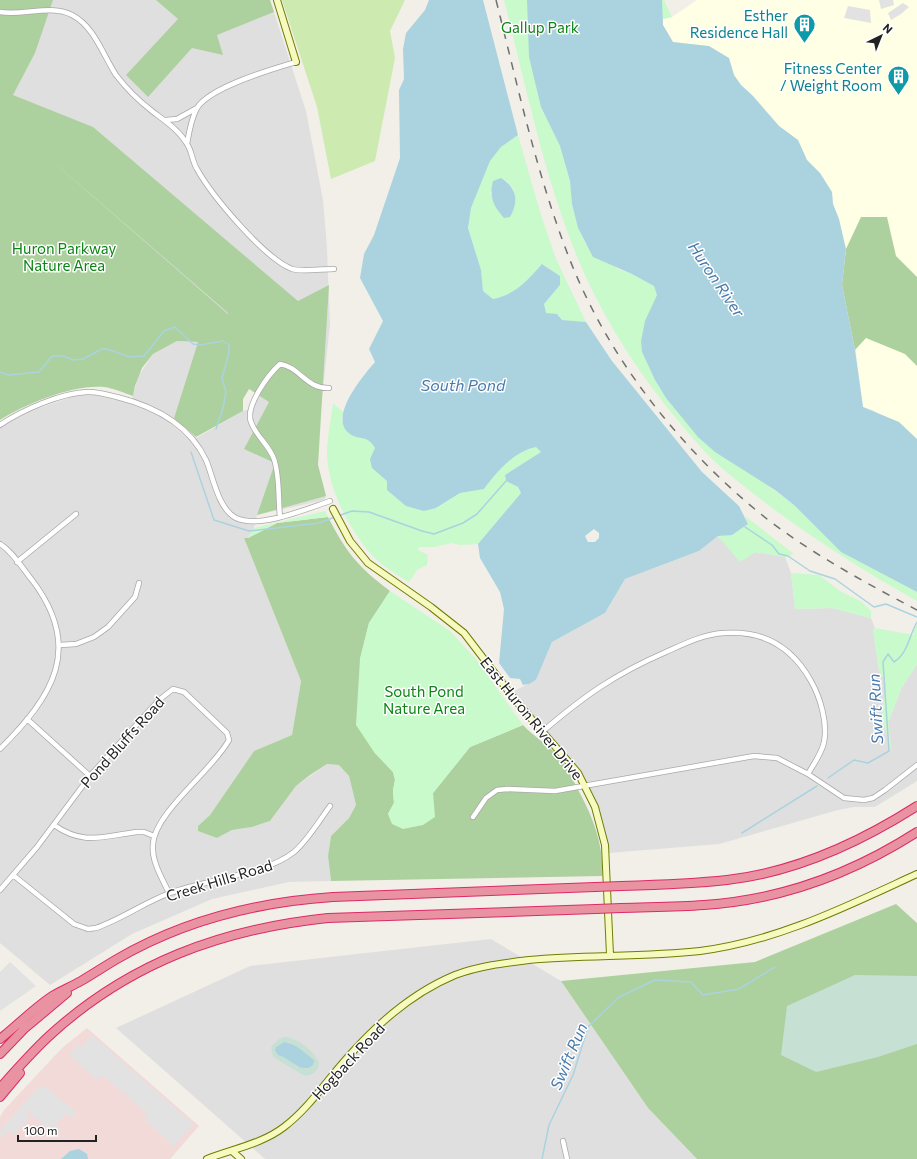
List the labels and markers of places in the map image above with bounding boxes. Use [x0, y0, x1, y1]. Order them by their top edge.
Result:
place label: Esther Residence Hall [690, 6, 788, 41]
building icon: Esther Residence Hall [791, 11, 817, 44]
place label: Fitness Center / Weight Room [780, 59, 882, 94]
building icon: Fitness Center / Weight Room [885, 64, 911, 97]

